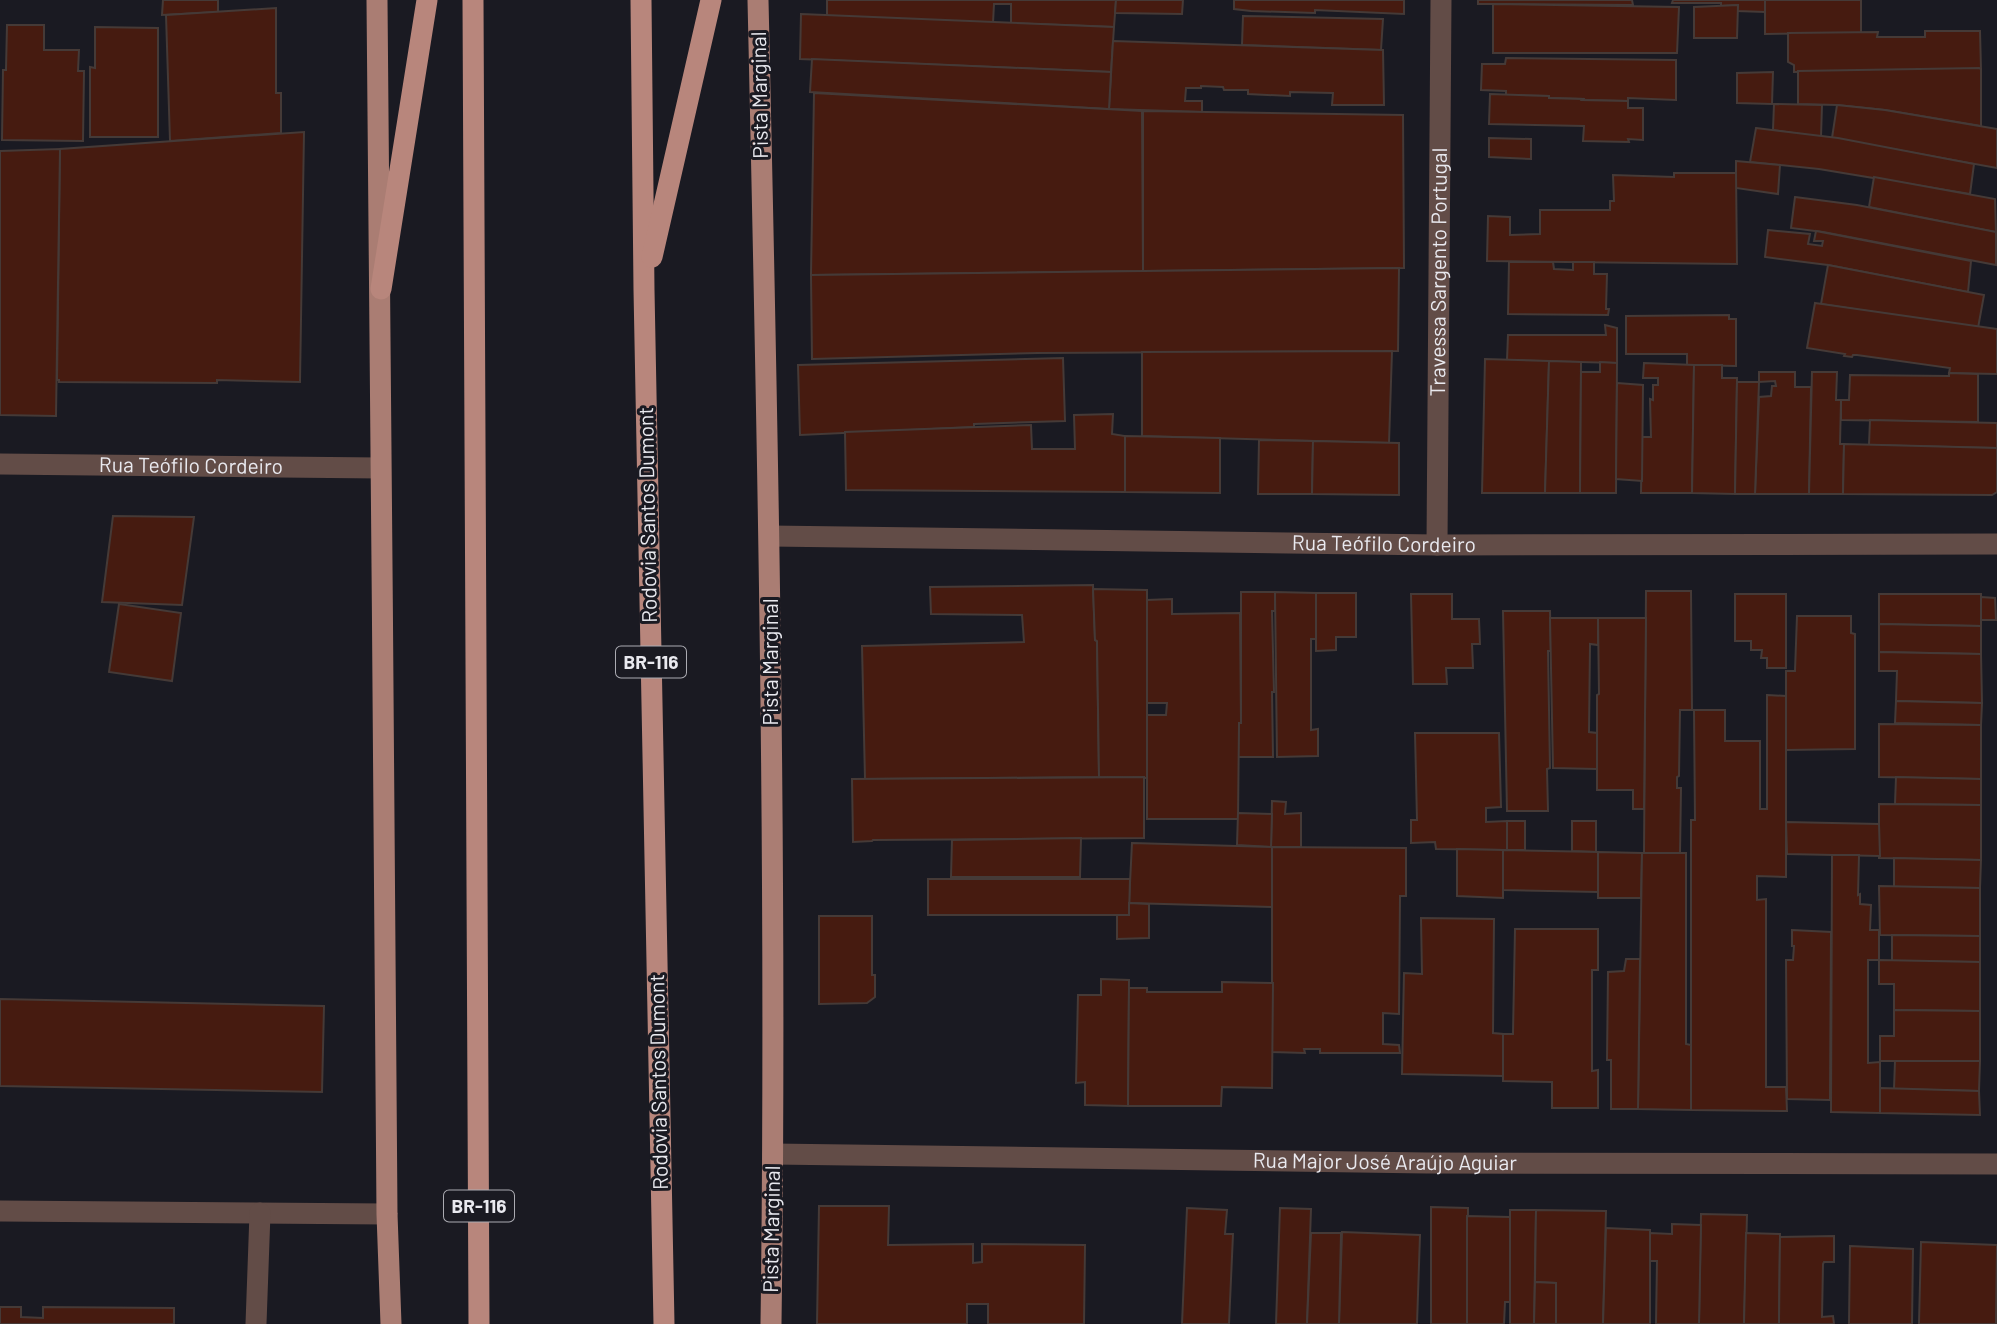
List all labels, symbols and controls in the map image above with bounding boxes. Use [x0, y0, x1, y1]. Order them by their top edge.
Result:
street label: Pista Marginal [745, 31, 772, 159]
street label: Travessa Sargento Portugal [1424, 147, 1451, 397]
street label: Rodovia Santos Dumont [632, 407, 661, 623]
street label: Rua Teófilo Cordeiro [99, 451, 283, 478]
street label: Rua Teófilo Cordeiro [1292, 529, 1476, 556]
street label: Pista Marginal [757, 598, 782, 726]
road number: BR-116 [616, 646, 686, 678]
street label: Rodovia Santos Dumont [643, 974, 672, 1190]
street label: Rua Major José Araújo Aguiar [1253, 1147, 1517, 1174]
street label: Pista Marginal [757, 1165, 784, 1293]
road number: BR-116 [444, 1190, 514, 1222]

